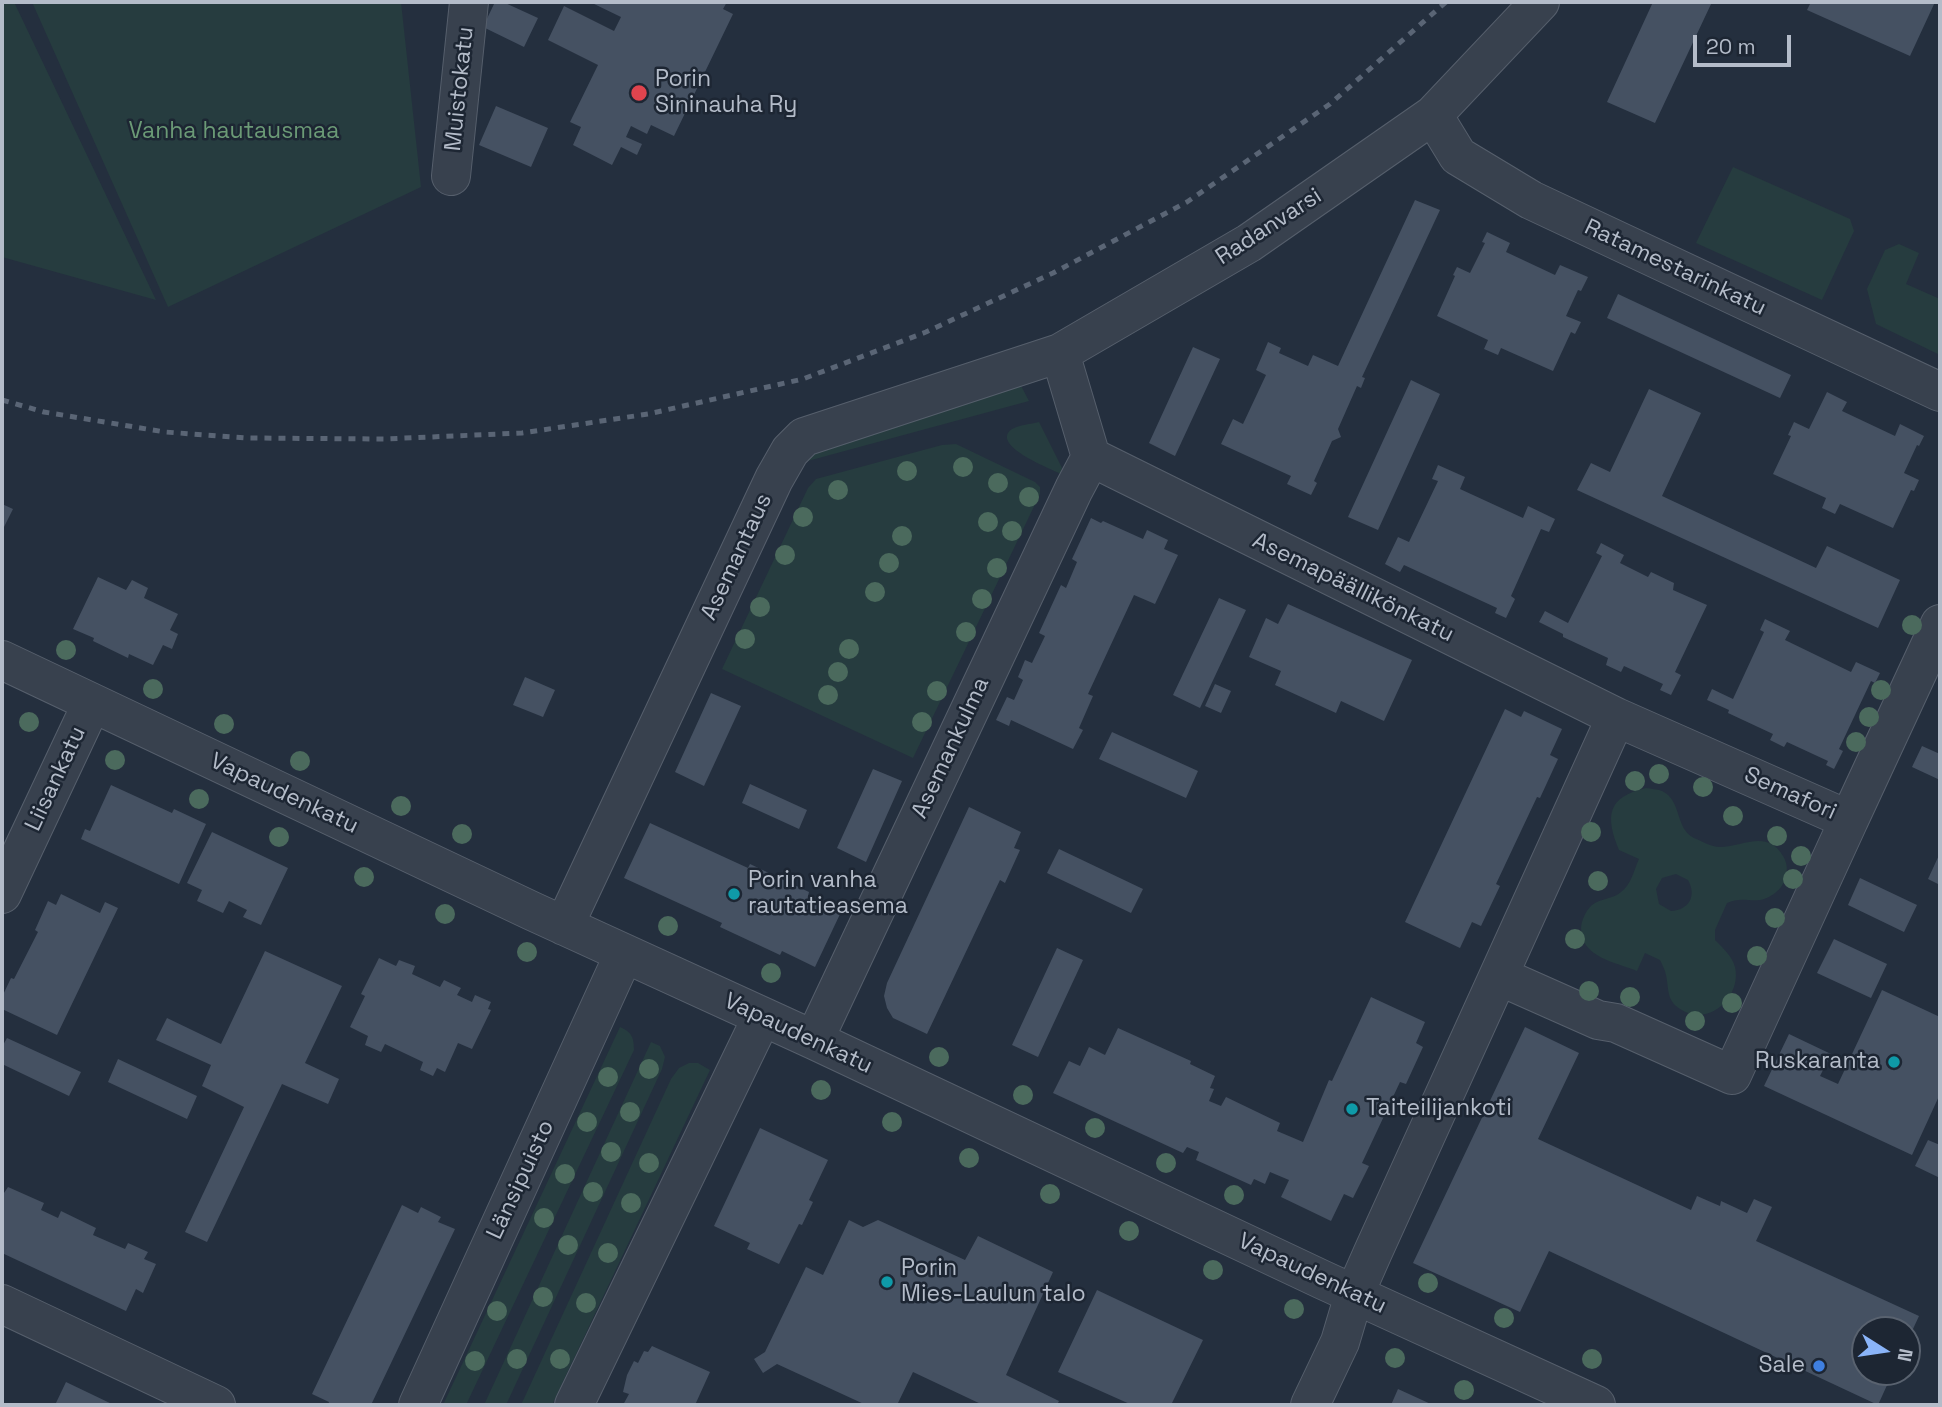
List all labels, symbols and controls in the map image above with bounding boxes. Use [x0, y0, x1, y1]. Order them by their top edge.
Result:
scale bar [1697, 21, 1795, 65]
street label: Muistokatu [440, 25, 480, 153]
text: 20 m [1706, 33, 1756, 60]
place label: Porin Sininauha Ry [655, 66, 797, 120]
marker: Porin Sininauha Ry [629, 83, 649, 103]
park label: Vanha hautausmaa [129, 118, 339, 146]
street label: Radanvarsi [1211, 183, 1327, 271]
street label: Ratamestarinkatu [1580, 214, 1770, 322]
street label: Asemantaus [696, 489, 778, 625]
street label: Asemapäällikönkatu [1248, 527, 1458, 649]
street label: Asemankulma [906, 673, 996, 823]
street label: Liisankatu [20, 722, 92, 836]
street label: Vapaudenkatu [206, 748, 362, 840]
street label: Semafori [1740, 761, 1840, 827]
place label: Porin vanha rautatieasema [748, 867, 908, 921]
marker: Porin vanha rautatieasema [726, 886, 742, 902]
street label: Vapaudenkatu [720, 988, 876, 1080]
place label: Ruskaranta [1755, 1048, 1880, 1076]
marker: Ruskaranta [1886, 1054, 1902, 1070]
place label: Taiteilijankoti [1366, 1095, 1512, 1123]
marker: Taiteilijankoti [1344, 1101, 1360, 1117]
street label: Länsipuisto [481, 1116, 561, 1244]
street label: Vapaudenkatu [1234, 1228, 1390, 1320]
place label: Porin Mies-Laulun talo [901, 1255, 1086, 1309]
marker: Porin Mies-Laulun talo [879, 1274, 895, 1290]
north arrow [1851, 1316, 1921, 1386]
text: N [1892, 1346, 1919, 1364]
place label: Sale [1758, 1352, 1805, 1380]
marker: Sale [1811, 1358, 1827, 1374]

